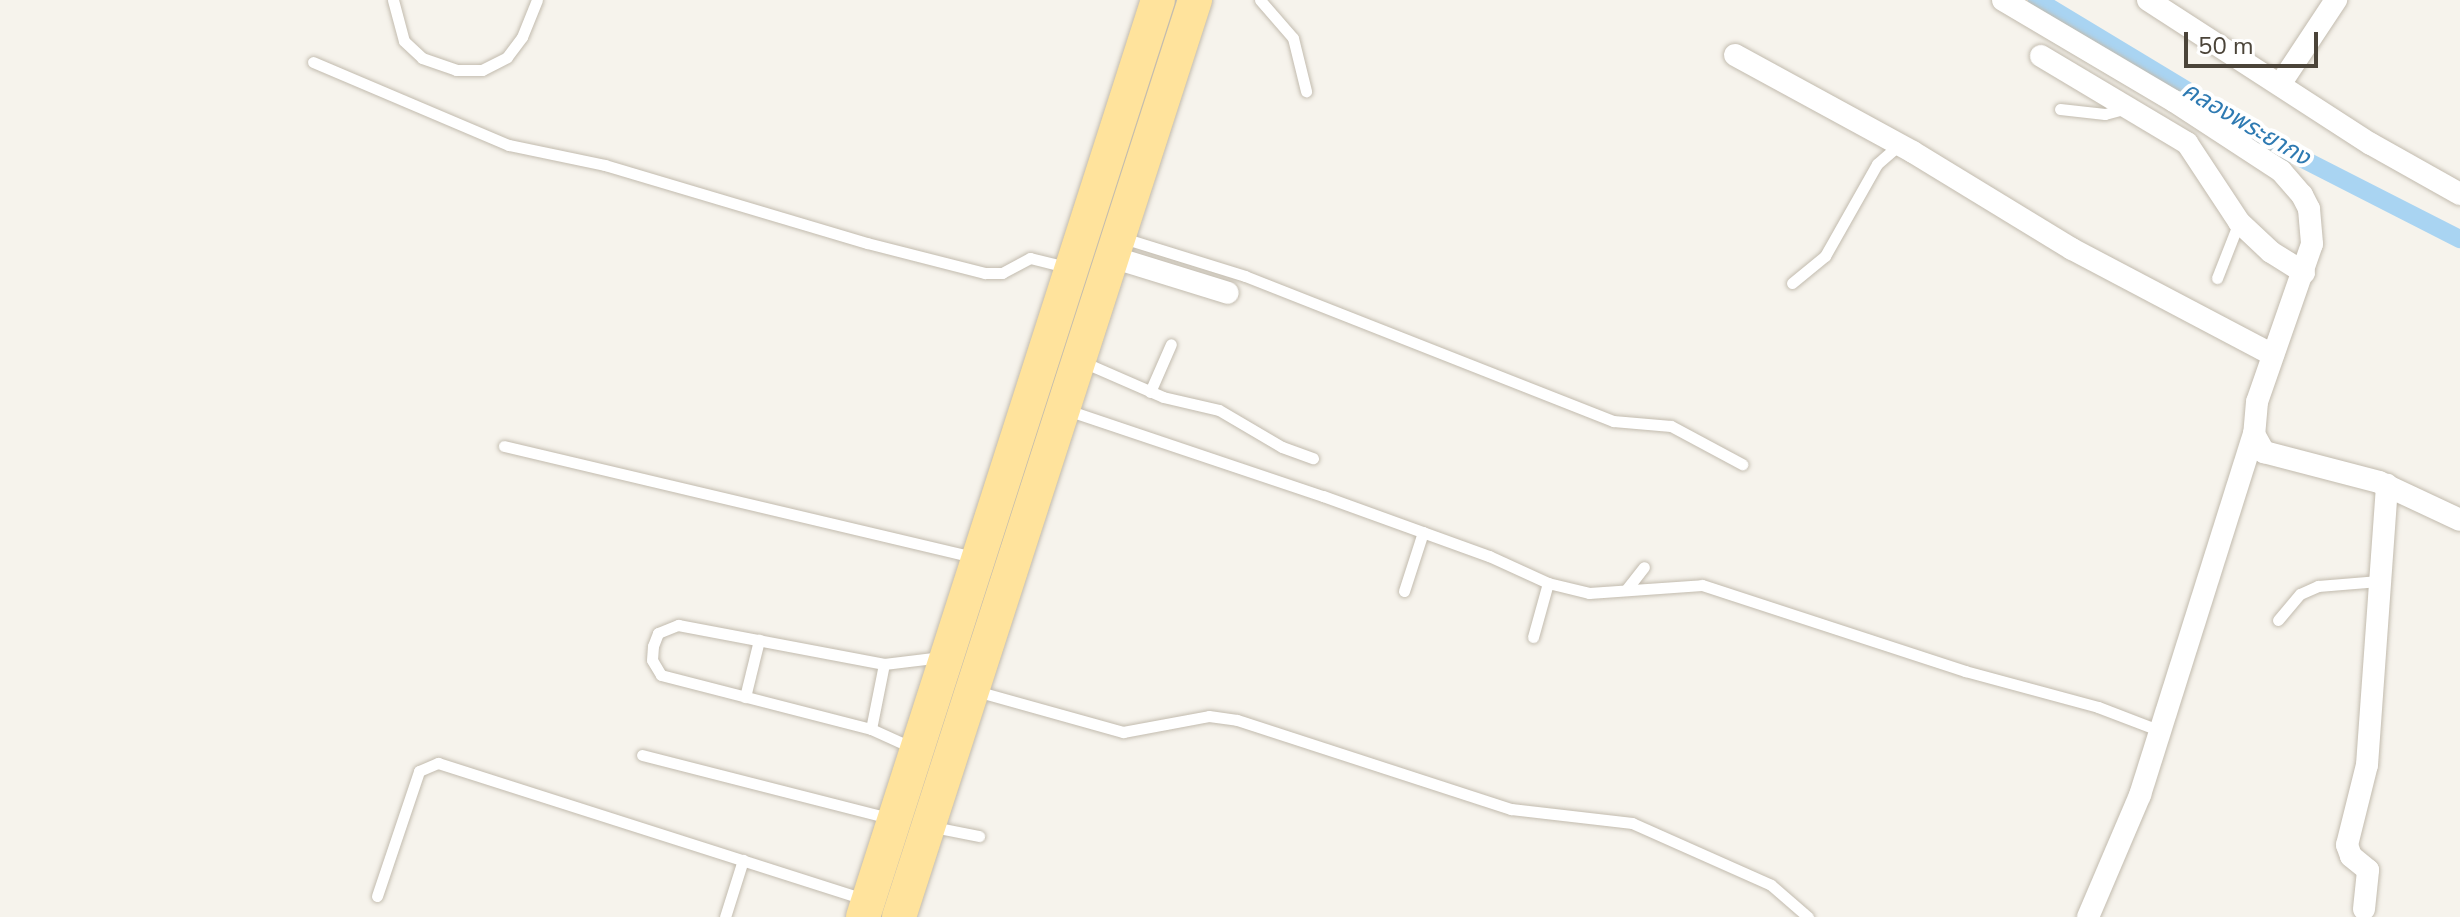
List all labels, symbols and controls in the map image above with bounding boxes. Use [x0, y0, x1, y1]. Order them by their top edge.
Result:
scale bar [2188, 16, 2322, 66]
text: 50 m [2198, 30, 2254, 62]
water label: คลองพระยากง [2177, 76, 2315, 172]

